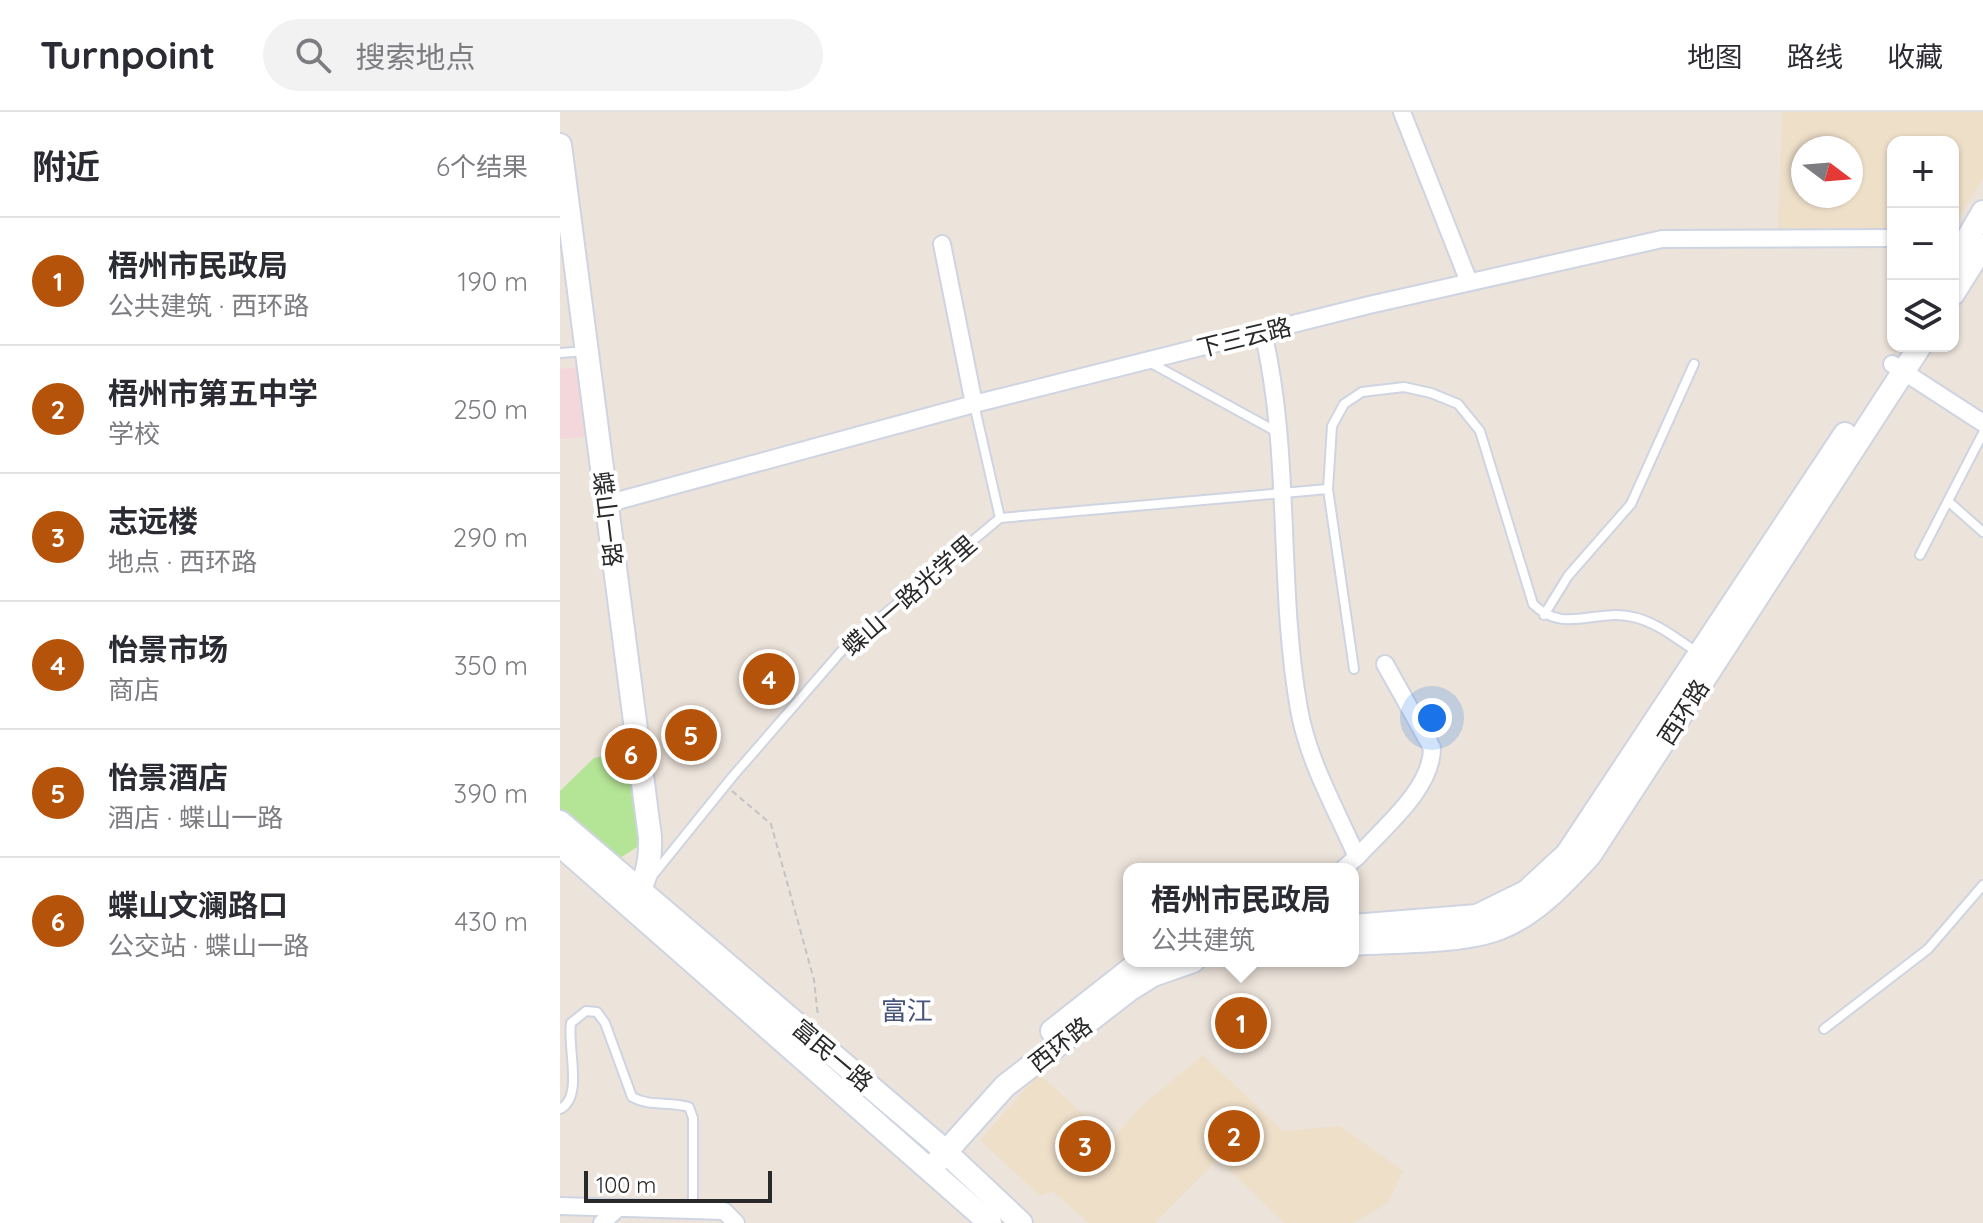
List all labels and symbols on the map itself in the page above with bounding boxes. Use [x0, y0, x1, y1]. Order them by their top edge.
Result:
north arrow [1791, 136, 1863, 208]
street label: 下三云路 [1194, 311, 1294, 363]
street label: 蝶山一路 [587, 470, 629, 568]
street label: 蝶山一路光学里 [836, 529, 982, 661]
pin: 4 [743, 649, 795, 709]
street label: 西环路 [1651, 674, 1715, 750]
your location [1412, 698, 1452, 738]
pin: 5 [665, 705, 717, 765]
pin: 6 [605, 724, 657, 784]
pin: 1 [1215, 993, 1267, 1053]
district label: 富江 [881, 994, 933, 1027]
street label: 西环路 [1022, 1010, 1098, 1078]
street label: 富民一路 [787, 1013, 879, 1097]
pin: 2 [1208, 1106, 1260, 1166]
pin: 3 [1059, 1116, 1111, 1176]
scale bar [584, 1167, 772, 1203]

